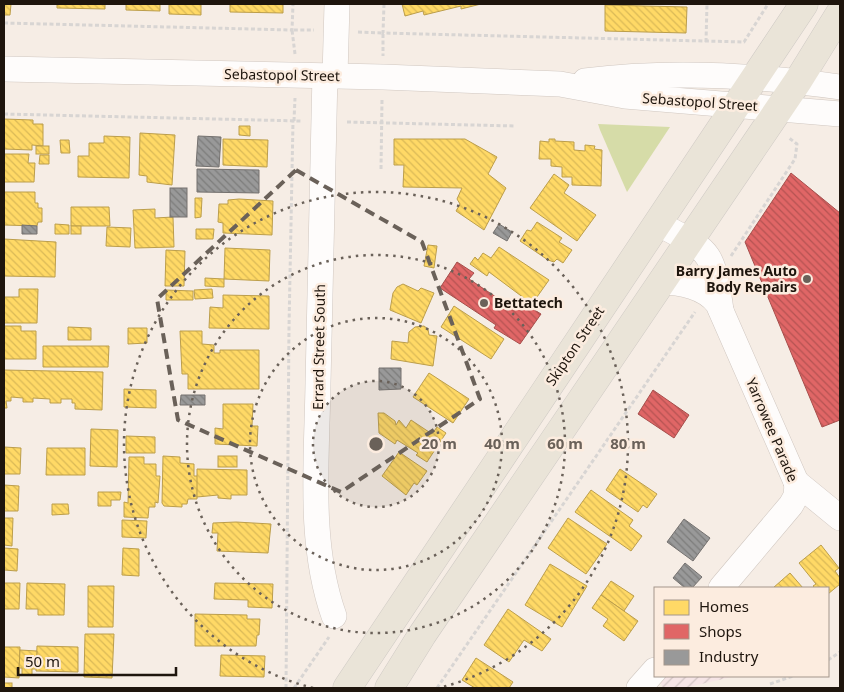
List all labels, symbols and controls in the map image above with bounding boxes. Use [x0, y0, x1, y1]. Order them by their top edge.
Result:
street label: Sebastopol Street [224, 64, 340, 85]
street label: Sebastopol Street [642, 88, 758, 115]
place label: Barry James Auto Body Repairs [676, 261, 797, 296]
marker: Barry James Auto Body Repairs [801, 273, 813, 285]
street label: Errard Street South [308, 284, 329, 410]
place label: Bettatech [494, 293, 563, 312]
marker: Bettatech [478, 297, 490, 309]
street label: Skipton Street [541, 302, 608, 389]
street label: Yarrowee Parade [742, 375, 803, 485]
text: 20 m [421, 433, 457, 453]
text: 40 m [484, 433, 520, 453]
text: 60 m [547, 433, 583, 453]
text: 80 m [610, 433, 646, 453]
centre of rings [367, 435, 385, 453]
legend [654, 587, 829, 677]
text: Homes [699, 596, 749, 616]
text: Shops [699, 621, 742, 641]
scale bar [18, 644, 175, 676]
text: Industry [699, 646, 759, 666]
text: 50 m [25, 651, 60, 671]

